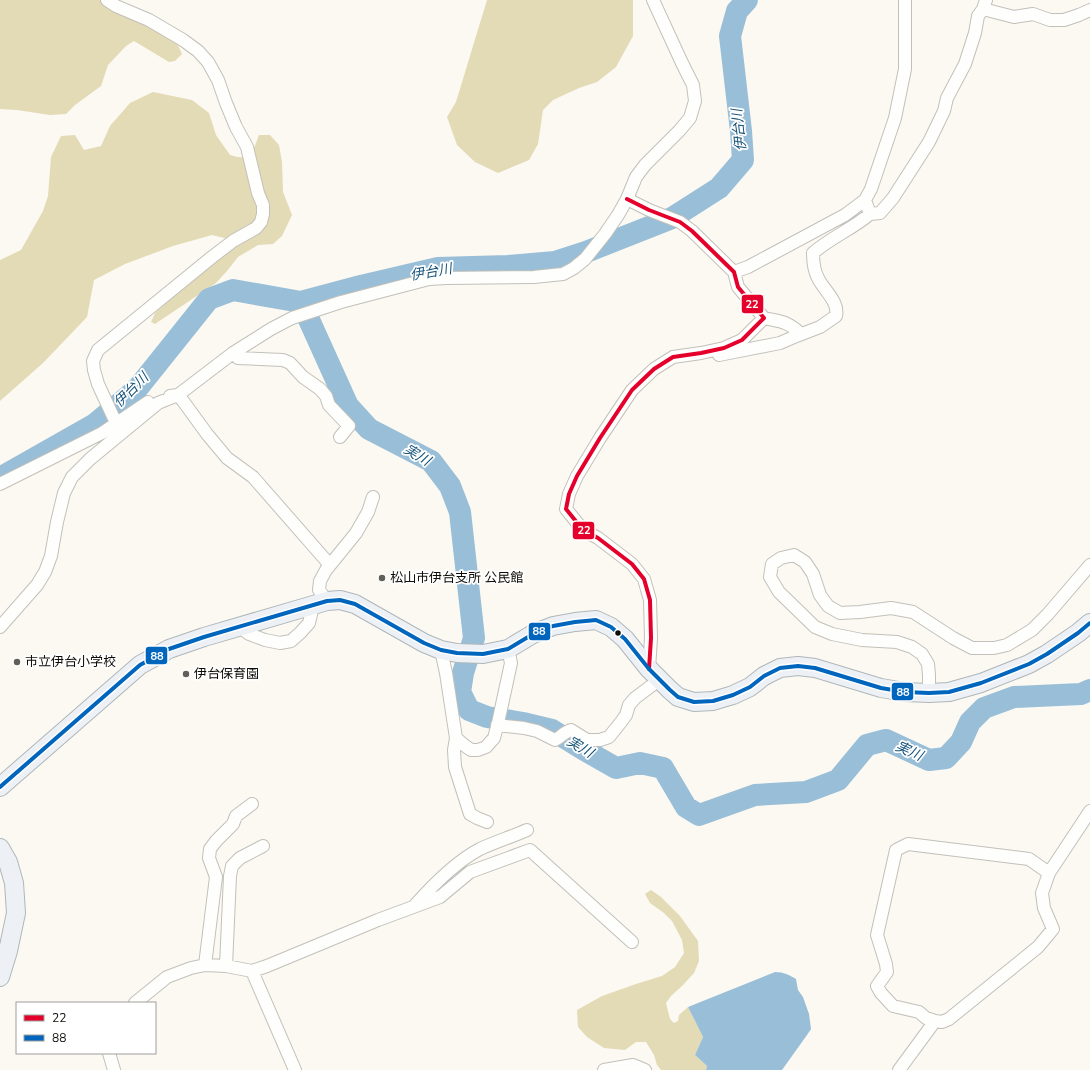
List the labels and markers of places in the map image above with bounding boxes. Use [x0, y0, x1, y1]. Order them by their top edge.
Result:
place label: 松山市伊台支所 公民館 [390, 569, 523, 587]
marker: 松山市伊台支所 公民館 [377, 573, 387, 583]
unlabelled marker [613, 628, 623, 638]
place label: 市立伊台小学校 [25, 653, 116, 671]
marker: 市立伊台小学校 [12, 657, 22, 667]
place label: 伊台保育園 [194, 665, 259, 683]
marker: 伊台保育園 [181, 669, 191, 679]

